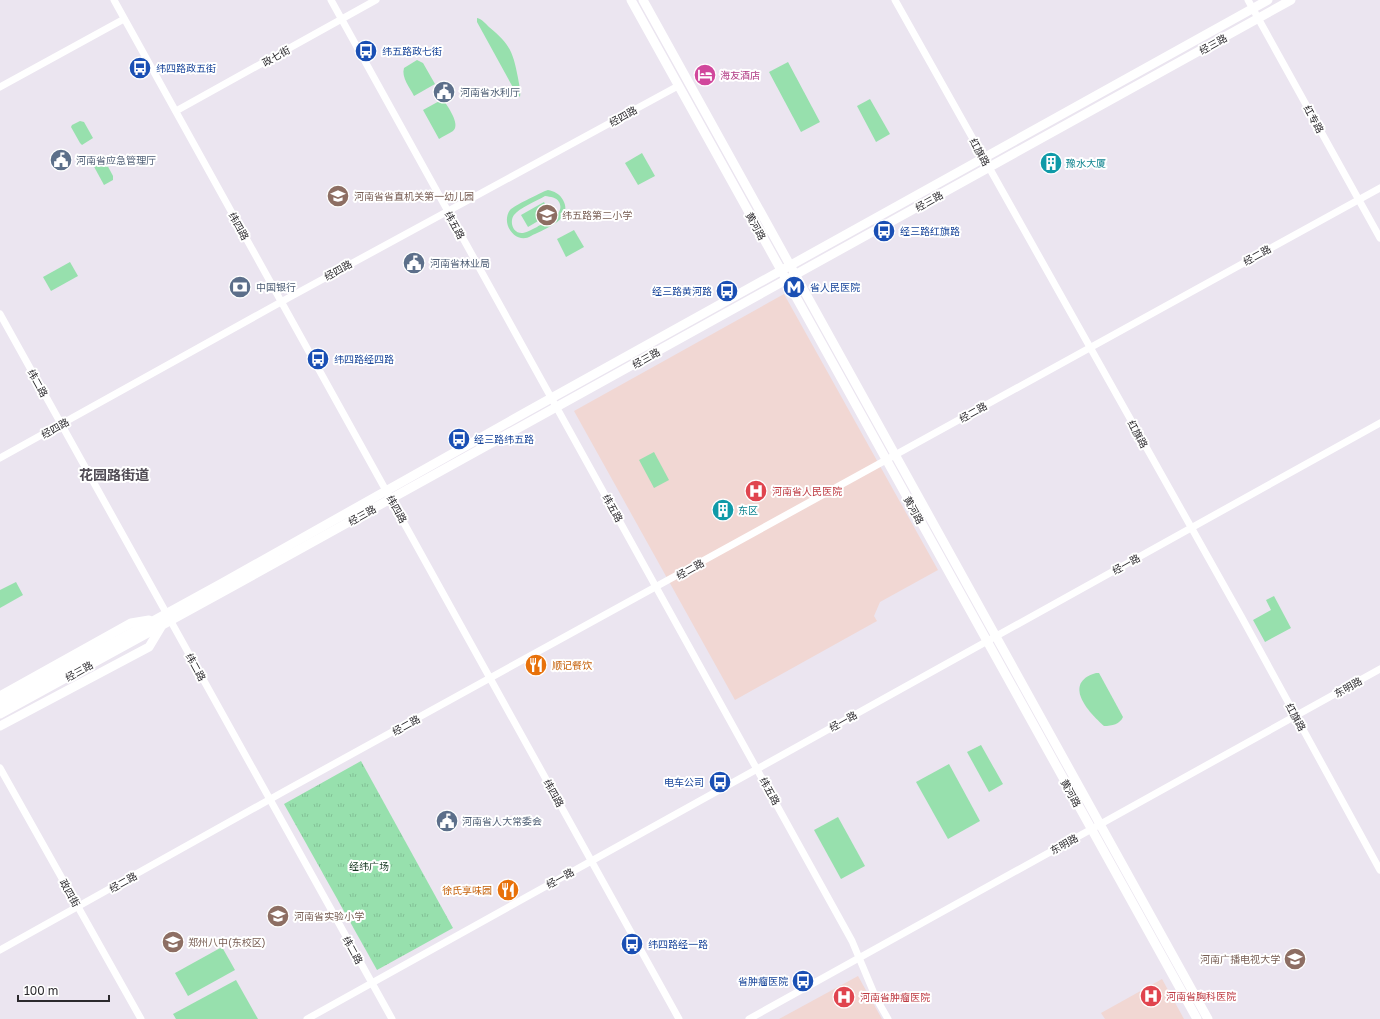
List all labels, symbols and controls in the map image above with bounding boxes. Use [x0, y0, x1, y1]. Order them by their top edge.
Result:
street label: 经三路 [1197, 31, 1229, 57]
bus stop icon: 纬五路政七街 [353, 38, 379, 64]
street label: 政七街 [260, 43, 292, 69]
place label: 纬五路政七街 [382, 45, 442, 57]
bus stop icon: 纬四路政五街 [127, 55, 153, 81]
place label: 纬四路政五街 [156, 62, 216, 74]
hotel icon: 海友酒店 [692, 62, 718, 88]
place label: 海友酒店 [720, 69, 760, 81]
public building icon: 河南省水利厅 [431, 79, 457, 105]
place label: 河南省水利厅 [460, 86, 520, 98]
street label: 经四路 [607, 103, 639, 129]
street label: 红专路 [1301, 103, 1327, 135]
street label: 红旗路 [967, 136, 993, 168]
public building icon: 河南省应急管理厅 [48, 147, 74, 173]
building icon: 豫水大厦 [1038, 150, 1064, 176]
place label: 河南省应急管理厅 [76, 154, 156, 166]
place label: 豫水大厦 [1066, 157, 1106, 169]
school or university icon: 河南省省直机关第一幼儿园 [325, 183, 351, 209]
street label: 经三路 [913, 188, 945, 214]
place label: 河南省省直机关第一幼儿园 [354, 190, 474, 202]
school or university icon: 纬五路第二小学 [534, 202, 560, 228]
street label: 纬五路 [442, 209, 468, 241]
place label: 纬五路第二小学 [562, 209, 632, 221]
street label: 纬四路 [226, 210, 252, 242]
street label: 黄河路 [743, 210, 769, 242]
bus stop icon: 经三路红旗路 [871, 218, 897, 244]
place label: 经三路红旗路 [900, 225, 960, 237]
street label: 经二路 [1241, 242, 1273, 268]
public building icon: 河南省林业局 [401, 250, 427, 276]
street label: 经四路 [322, 257, 354, 283]
place label: 河南省林业局 [430, 257, 490, 269]
bank icon: 中国银行 [227, 274, 253, 300]
metro station icon: 省人民医院 [781, 274, 807, 300]
bus stop icon: 经三路黄河路 [714, 278, 740, 304]
place label: 中国银行 [256, 281, 296, 293]
place label: 省人民医院 [810, 281, 860, 293]
place label: 经三路黄河路 [652, 285, 712, 297]
street label: 经三路 [630, 345, 662, 371]
bus stop icon: 纬四路经四路 [305, 346, 331, 372]
place label: 纬四路经四路 [334, 353, 394, 365]
street label: 纬二路 [25, 367, 51, 399]
street label: 经二路 [957, 399, 989, 425]
street label: 经四路 [39, 415, 71, 441]
street label: 红旗路 [1125, 418, 1151, 450]
bus stop icon: 经三路纬五路 [446, 426, 472, 452]
place label: 经三路纬五路 [474, 433, 534, 445]
district label: 花园路街道 [79, 466, 149, 483]
hospital icon: 河南省人民医院 [743, 478, 769, 504]
place label: 河南省人民医院 [772, 485, 842, 497]
street label: 纬五路 [600, 492, 626, 524]
street label: 纬四路 [384, 493, 410, 525]
street label: 黄河路 [901, 494, 927, 526]
building icon: 东区 [710, 497, 736, 523]
street label: 经三路 [346, 502, 378, 528]
place label: 东区 [738, 504, 758, 516]
street label: 经一路 [1110, 551, 1142, 577]
street label: 经二路 [674, 556, 706, 582]
street label: 纬二路 [183, 651, 209, 683]
restaurant icon: 顺记餐饮 [523, 652, 549, 678]
street label: 经三路 [63, 658, 95, 684]
place label: 顺记餐饮 [552, 659, 593, 671]
street label: 东明路 [1332, 674, 1364, 700]
street label: 红旗路 [1283, 701, 1309, 733]
street label: 经一路 [827, 708, 859, 734]
street label: 经二路 [390, 712, 422, 738]
bus stop icon: 电车公司 [707, 769, 733, 795]
street label: 纬五路 [757, 775, 783, 807]
place label: 电车公司 [664, 776, 704, 788]
street label: 纬四路 [541, 777, 567, 809]
street label: 黄河路 [1058, 777, 1084, 809]
public building icon: 河南省人大常委会 [434, 808, 460, 834]
place label: 河南省人大常委会 [462, 815, 542, 827]
street label: 东明路 [1048, 831, 1080, 857]
park label: 经纬广场 [349, 860, 389, 872]
street label: 经一路 [544, 865, 576, 891]
street label: 经二路 [107, 869, 139, 895]
street label: 政四街 [57, 877, 83, 909]
restaurant icon: 徐氏享味园 [495, 877, 521, 903]
place label: 徐氏享味园 [442, 884, 492, 896]
school or university icon: 河南省实验小学 [265, 903, 291, 929]
place label: 河南省实验小学 [294, 910, 364, 922]
school or university icon: 郑州八中(东校区) [160, 929, 186, 955]
bus stop icon: 纬四路经一路 [619, 931, 645, 957]
street label: 纬二路 [340, 934, 366, 966]
place label: 郑州八中(东校区) [188, 936, 266, 948]
place label: 纬四路经一路 [648, 938, 708, 950]
school or university icon: 河南广播电视大学 [1282, 946, 1308, 972]
place label: 河南广播电视大学 [1200, 953, 1280, 965]
bus stop icon: 省肿瘤医院 [790, 968, 816, 994]
place label: 省肿瘤医院 [738, 975, 788, 987]
scale bar [18, 977, 109, 1003]
text: 100 m [24, 983, 58, 998]
hospital icon: 河南省胸科医院 [1138, 983, 1164, 1009]
hospital icon: 河南省肿瘤医院 [831, 984, 857, 1010]
place label: 河南省胸科医院 [1166, 990, 1236, 1002]
place label: 河南省肿瘤医院 [860, 991, 930, 1003]

